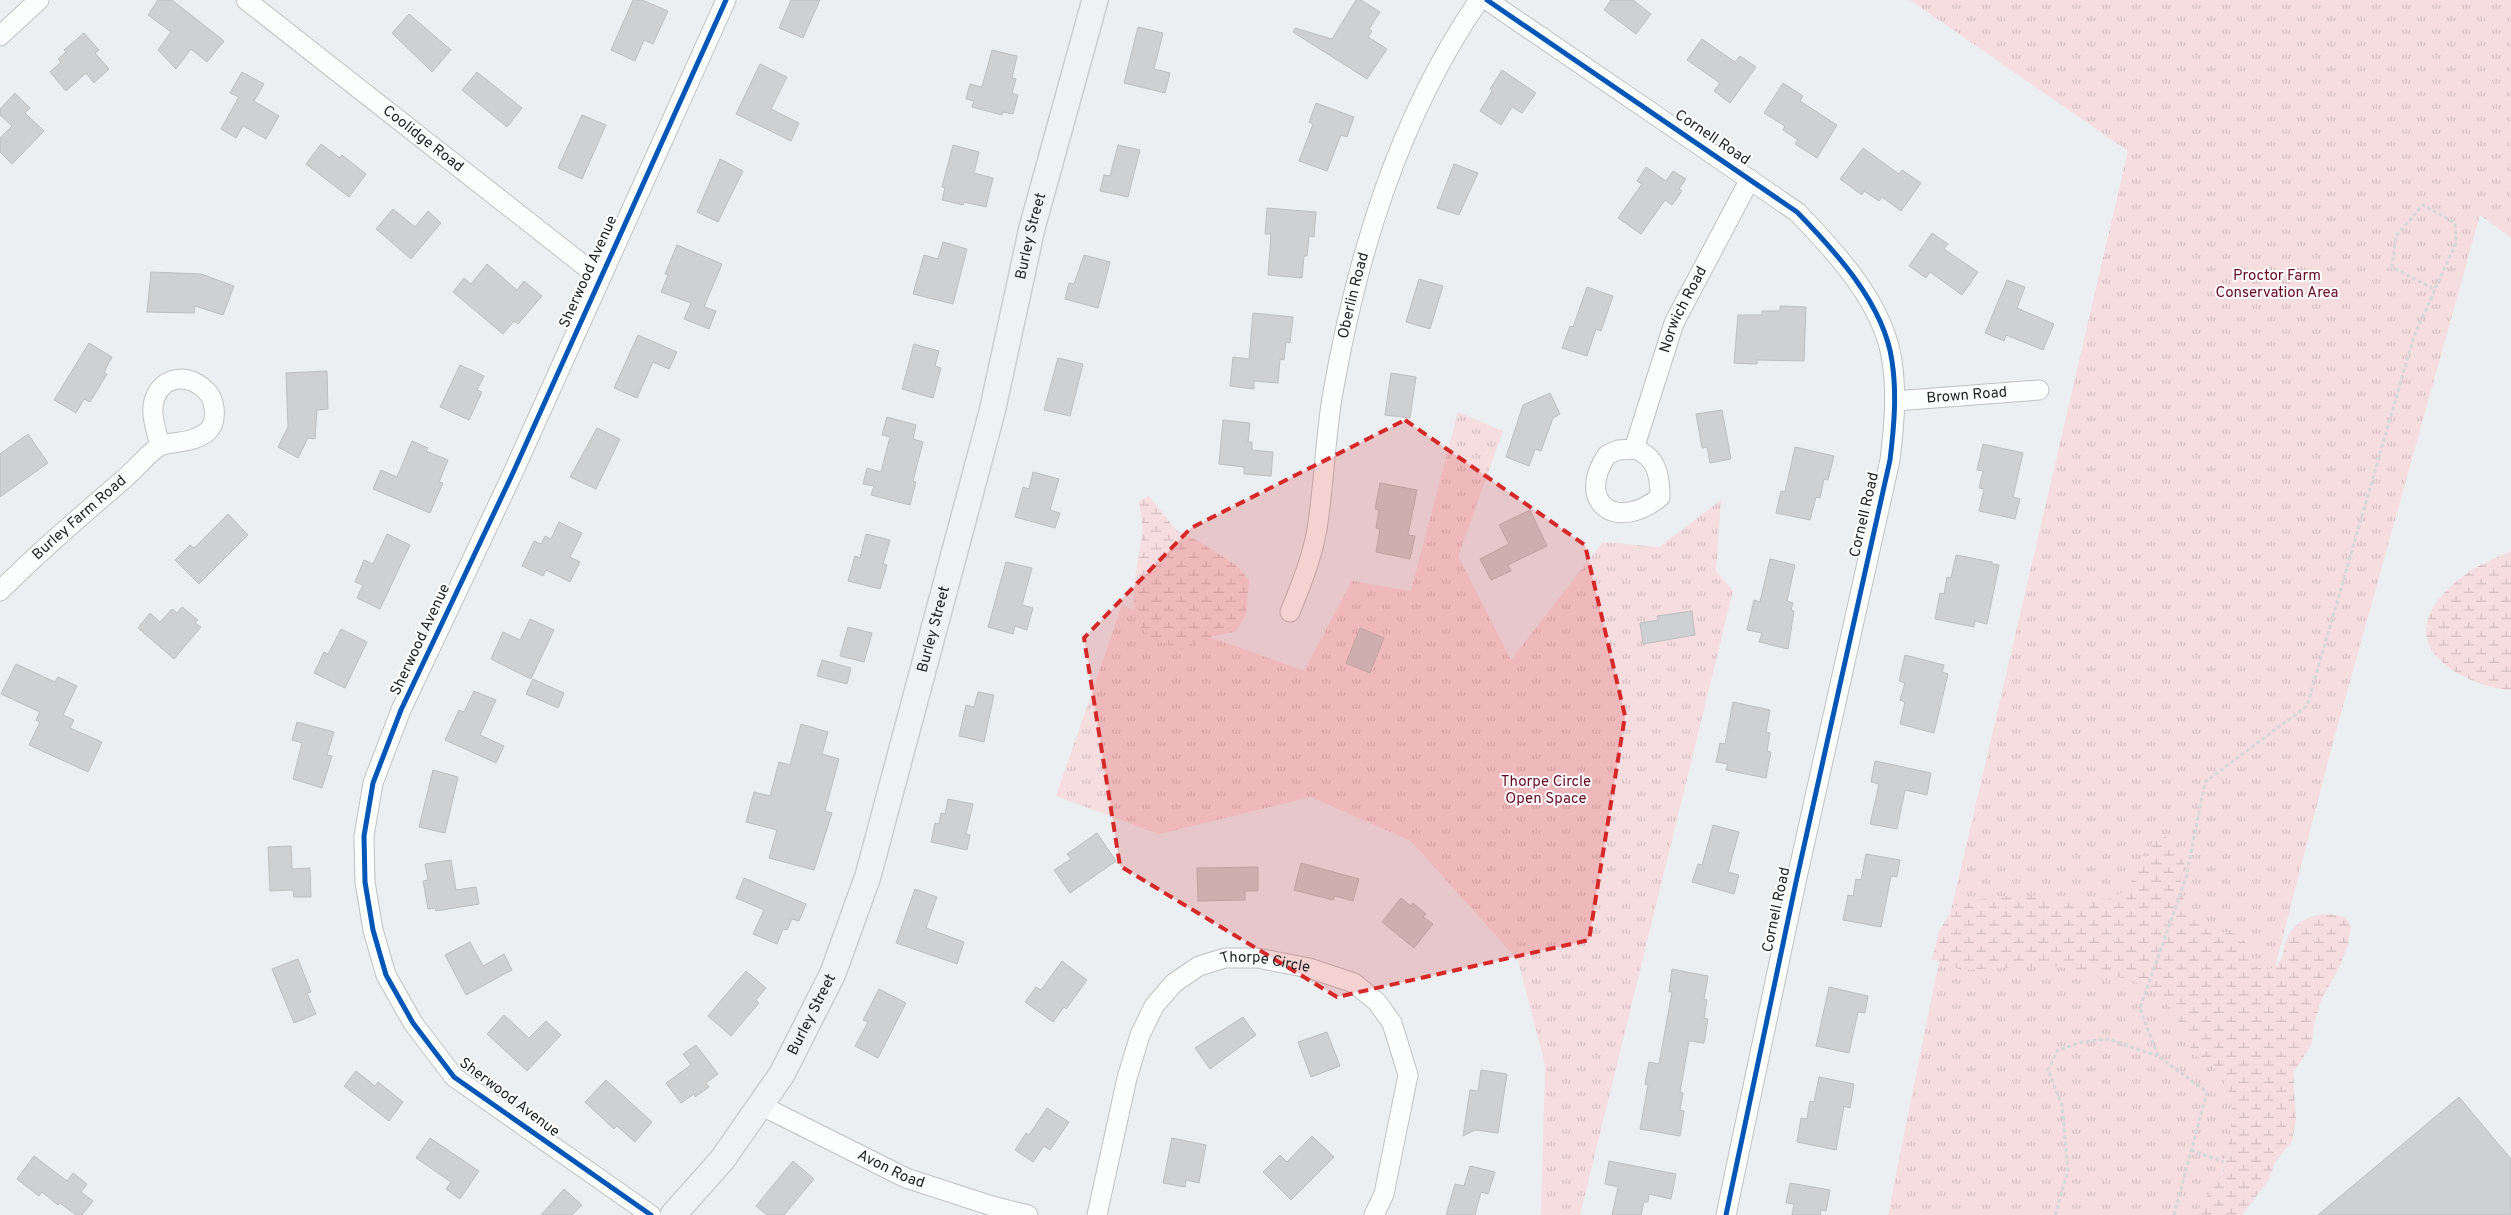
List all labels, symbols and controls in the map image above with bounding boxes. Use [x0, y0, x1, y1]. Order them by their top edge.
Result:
street label: Coolidge Road [379, 101, 467, 177]
street label: Cornell Road [1671, 106, 1753, 170]
street label: Burley Street [1012, 191, 1051, 282]
street label: Sherwood Avenue [556, 213, 622, 331]
street label: Oberlin Road [1334, 250, 1374, 340]
street label: Norwich Road [1656, 263, 1712, 355]
park label: Proctor Farm Conservation Area [2215, 267, 2339, 303]
street label: Brown Road [1926, 383, 2008, 408]
street label: Burley Farm Road [28, 471, 131, 565]
street label: Cornell Road [1846, 471, 1884, 559]
street label: Sherwood Avenue [387, 581, 455, 699]
street label: Burley Street [913, 584, 955, 675]
park label: Thorpe Circle Open Space [1501, 773, 1591, 809]
street label: Cornell Road [1759, 866, 1795, 954]
street label: Thorpe Circle [1218, 948, 1312, 978]
street label: Burley Street [783, 971, 840, 1059]
street label: Sherwood Avenue [455, 1054, 563, 1142]
street label: Avon Road [854, 1146, 927, 1193]

